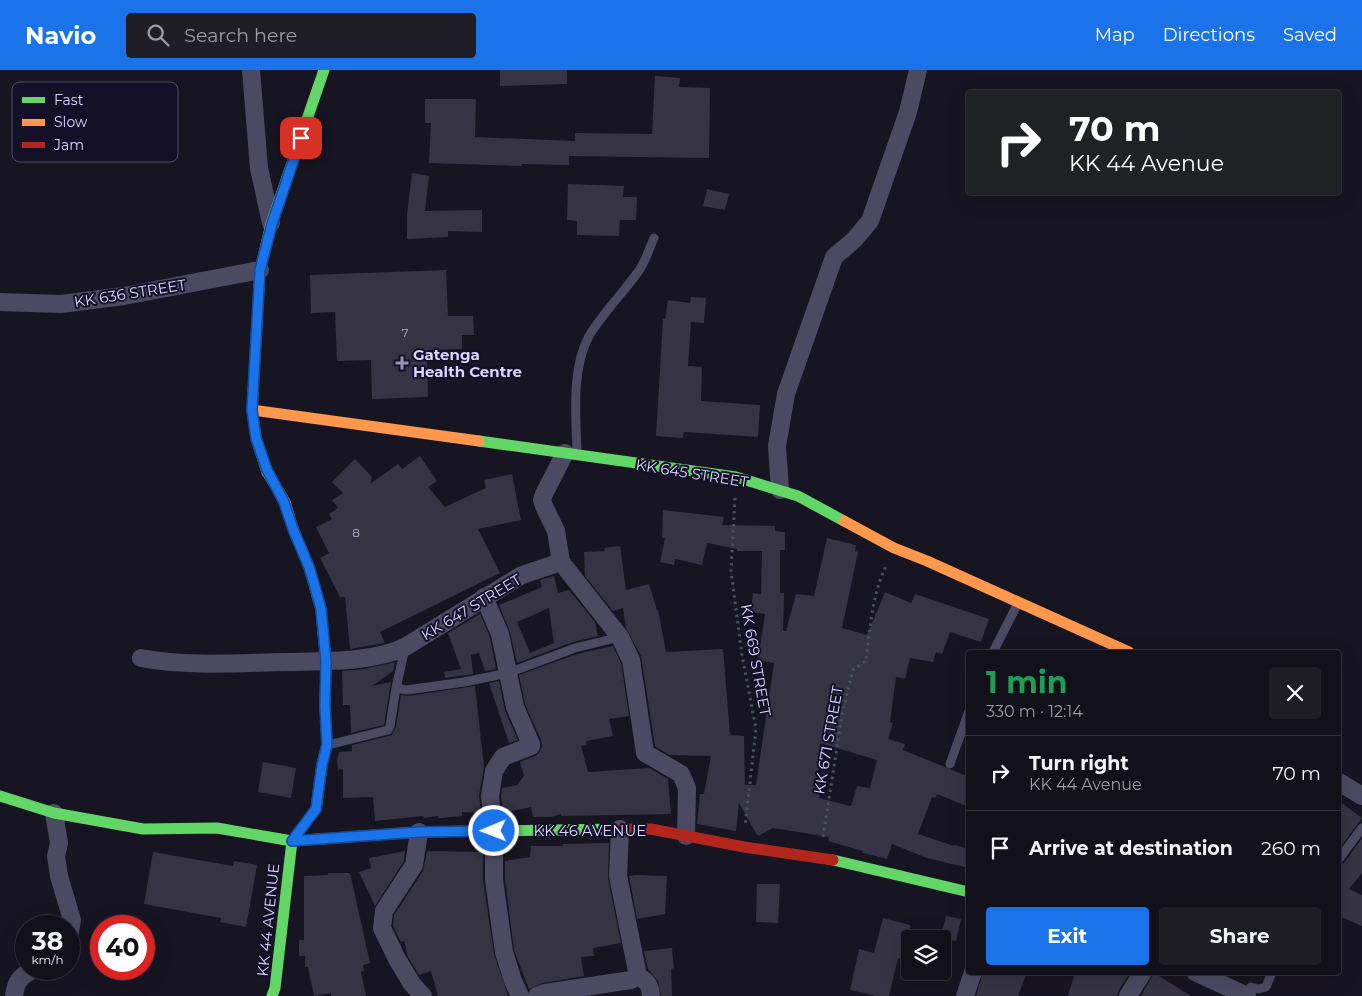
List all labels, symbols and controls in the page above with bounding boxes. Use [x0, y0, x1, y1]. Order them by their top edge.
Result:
search box [126, 13, 476, 58]
text: Navio [25, 21, 96, 50]
icon: search [144, 21, 172, 49]
text: Search here [184, 24, 297, 47]
text: Map [1095, 24, 1135, 46]
text: Directions [1163, 24, 1255, 46]
text: Saved [1283, 24, 1337, 46]
legend [12, 82, 178, 162]
text: Fast [54, 91, 84, 109]
text: 70 m [1069, 107, 1160, 150]
icon: right [986, 110, 1051, 175]
text: Slow [54, 113, 88, 131]
pin [280, 117, 322, 159]
icon: arrive [287, 124, 315, 152]
text: Jam [53, 136, 84, 154]
text: KK 44 Avenue [1069, 150, 1224, 177]
street label: KK 636 STREET [73, 275, 188, 311]
house number: 7 [401, 325, 409, 340]
place label: Gatenga Health Centre [413, 345, 522, 381]
marker: Gatenga Health Centre [395, 356, 409, 370]
street label: KK 645 STREET [634, 455, 750, 491]
house number: 8 [352, 525, 360, 540]
street label: KK 647 STREET [417, 569, 525, 644]
street label: KK 669 STREET [737, 602, 775, 718]
text: 1 min [986, 664, 1067, 701]
button: close [1269, 667, 1321, 719]
street label: KK 671 STREET [809, 684, 847, 796]
text: 330 m · 12:14 [986, 702, 1083, 721]
text: Turn right [1029, 752, 1129, 775]
icon: right [986, 759, 1014, 787]
text: 70 m [1272, 762, 1321, 785]
text: KK 44 Avenue [1029, 775, 1142, 794]
position arrow [467, 804, 519, 856]
street label: KK 46 AVENUE [534, 821, 646, 840]
icon: arrive [986, 834, 1014, 862]
text: Arrive at destination [1029, 837, 1233, 860]
text: 260 m [1261, 837, 1321, 860]
street label: KK 44 AVENUE [253, 863, 283, 977]
button: Exit [986, 907, 1149, 965]
button: Share [1159, 907, 1321, 965]
speed limit sign: 40 [90, 915, 155, 980]
text: 38 [32, 926, 63, 956]
map controls [901, 930, 951, 980]
button: layers [901, 930, 951, 980]
text: km/h [31, 952, 64, 967]

